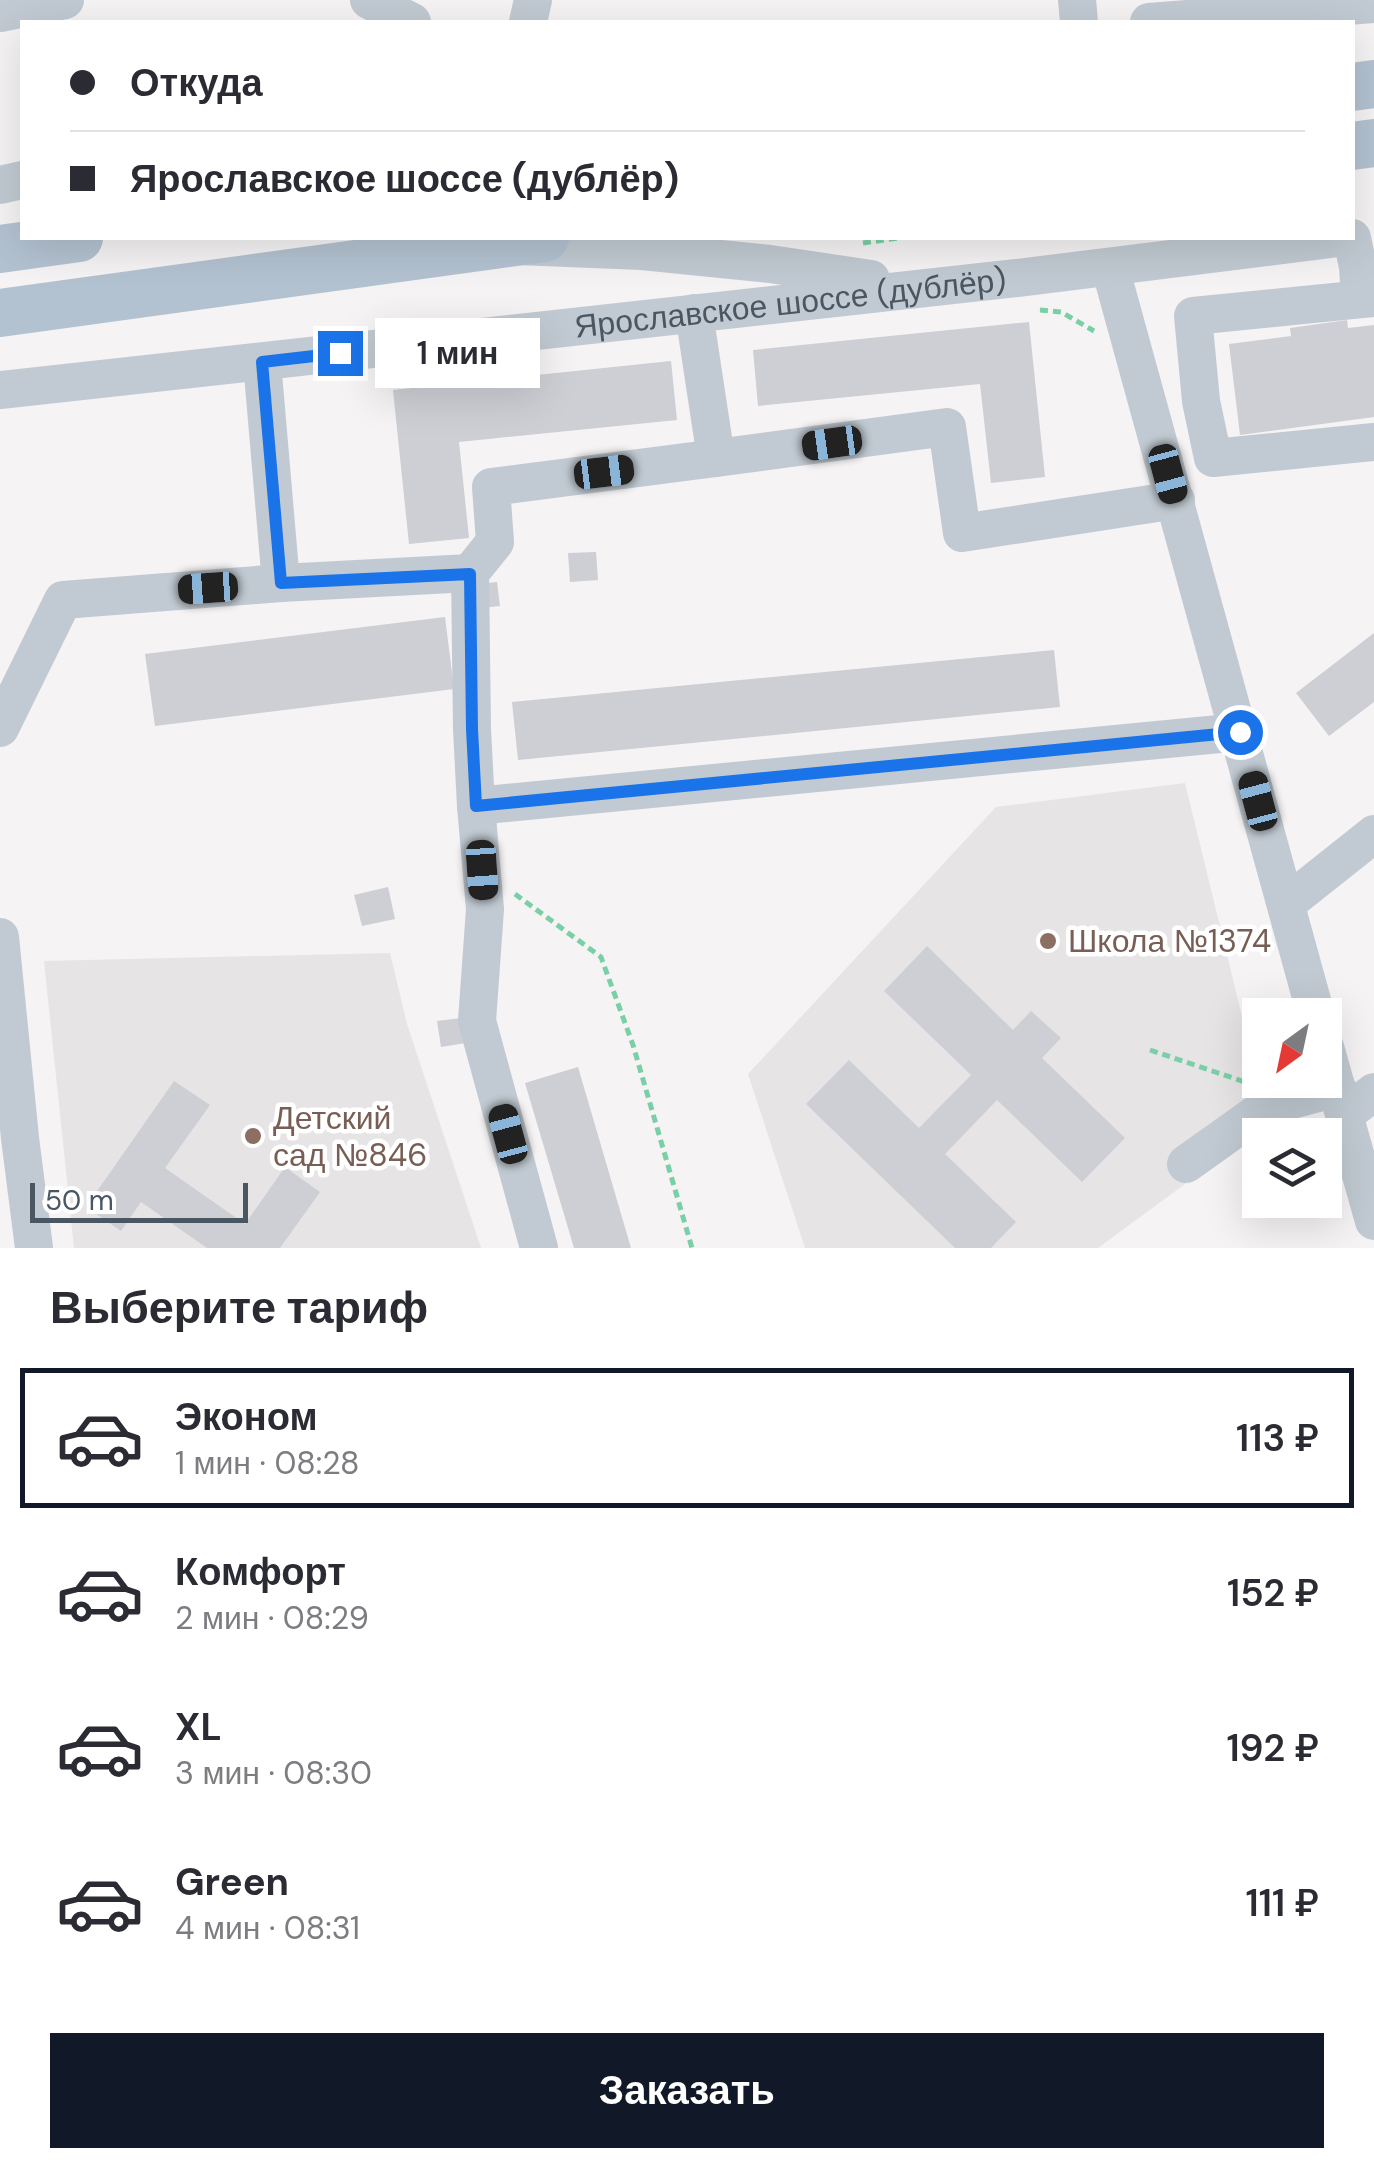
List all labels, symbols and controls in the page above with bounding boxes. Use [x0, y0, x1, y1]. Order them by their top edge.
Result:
text: Откуда [130, 58, 263, 108]
text: Ярославское шоссе (дублёр) [130, 154, 679, 204]
street label: Ярославское шоссе (дублёр) [572, 258, 1008, 348]
callout: 1 мин [375, 318, 540, 388]
route end [318, 331, 363, 376]
text: 1 мин [417, 332, 498, 374]
car [800, 424, 864, 462]
car [1146, 441, 1190, 507]
car [572, 453, 636, 491]
car [177, 571, 239, 605]
route start [1218, 710, 1263, 755]
car [1236, 768, 1280, 834]
car [465, 839, 499, 901]
place label: Школа №1374 [1068, 920, 1271, 962]
marker: Школа №1374 [1037, 930, 1059, 952]
north arrow [1242, 998, 1342, 1098]
map controls [1242, 998, 1342, 1218]
place label: Детский сад №846 [273, 1097, 427, 1176]
car [486, 1101, 530, 1167]
button: layers [1242, 1118, 1342, 1218]
marker: Детский сад №846 [242, 1125, 264, 1147]
scale bar [30, 1178, 248, 1222]
text: 50 m [45, 1182, 114, 1219]
text: Выберите тариф [50, 1278, 428, 1337]
text: Эконом [175, 1392, 318, 1442]
icon: car [55, 1393, 145, 1483]
text: 113 ₽ [1236, 1413, 1319, 1463]
text: 1 мин · 08:28 [175, 1442, 360, 1484]
text: Комфорт [175, 1547, 346, 1597]
icon: car [55, 1548, 145, 1638]
text: 152 ₽ [1227, 1568, 1319, 1618]
text: 2 мин · 08:29 [175, 1597, 369, 1639]
text: XL [175, 1702, 222, 1752]
icon: car [55, 1703, 145, 1793]
text: 192 ₽ [1226, 1723, 1319, 1773]
text: 3 мин · 08:30 [175, 1752, 372, 1794]
text: Green [175, 1857, 289, 1907]
icon: car [55, 1858, 145, 1948]
text: 111 ₽ [1246, 1878, 1319, 1928]
text: 4 мин · 08:31 [175, 1907, 360, 1949]
button: Заказать [50, 2033, 1324, 2148]

